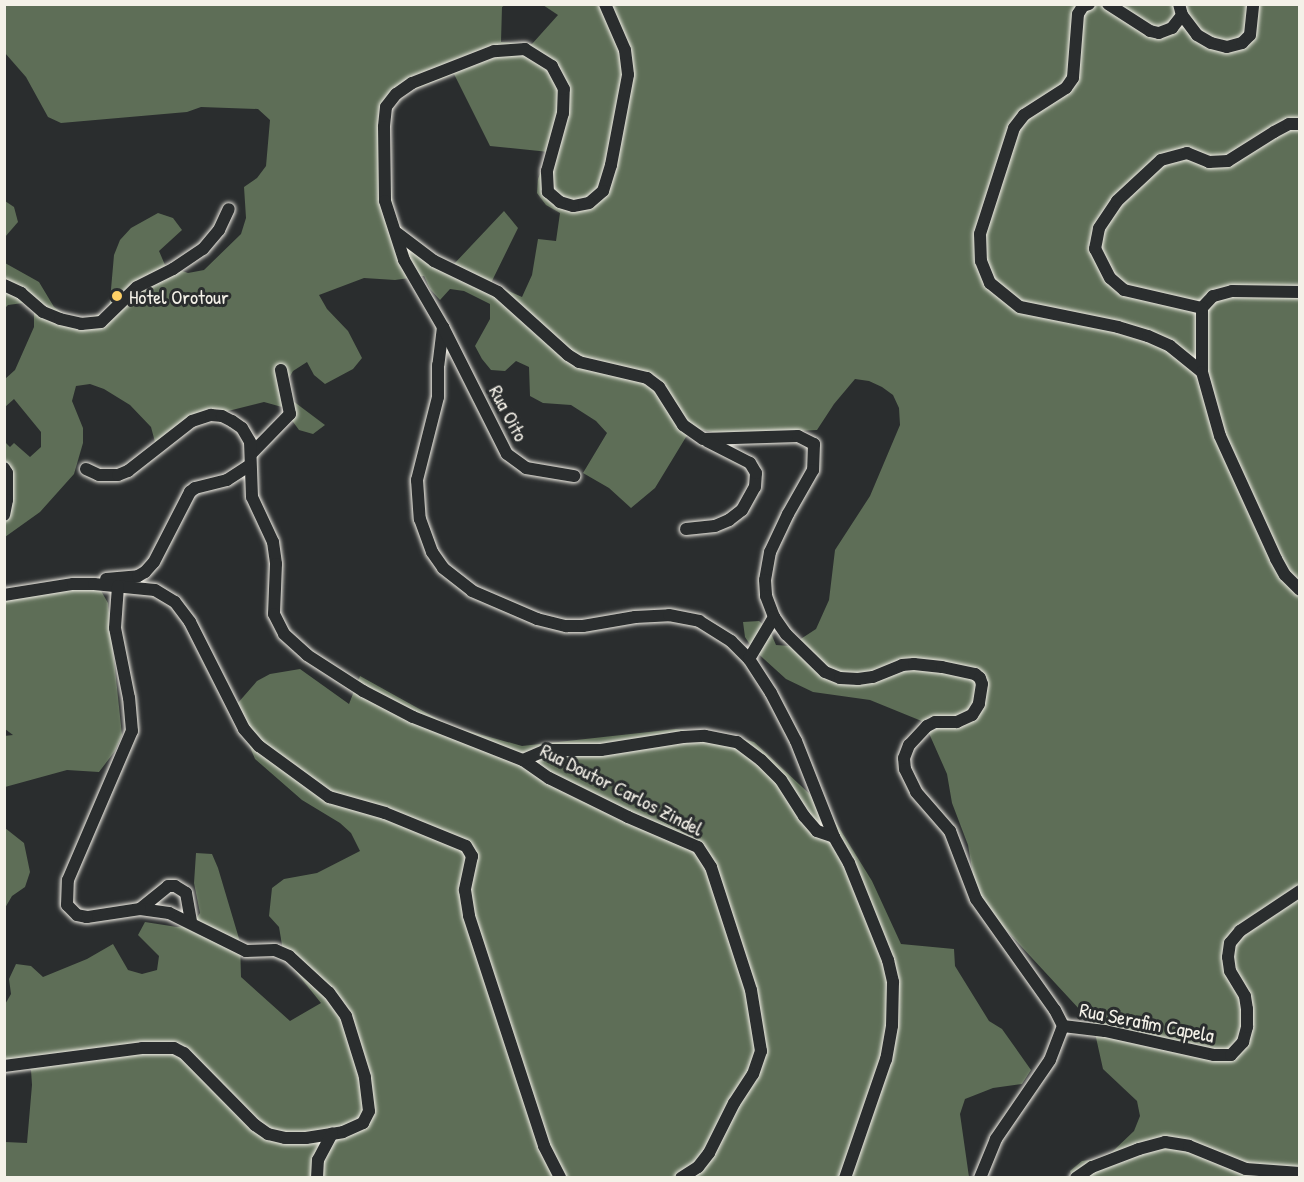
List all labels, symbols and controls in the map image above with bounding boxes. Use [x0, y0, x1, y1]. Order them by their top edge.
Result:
place label: Hotel Orotour [129, 284, 229, 308]
marker: Hotel Orotour [110, 289, 124, 303]
street label: Rua Oito [484, 381, 534, 445]
street label: Rua Doutor Carlos Zindel [537, 738, 707, 840]
street label: Rua Serafim Capela [1078, 997, 1216, 1047]

